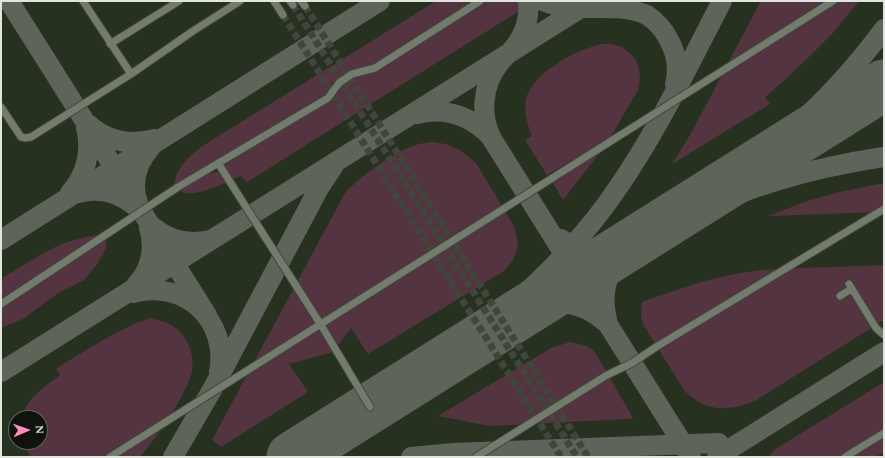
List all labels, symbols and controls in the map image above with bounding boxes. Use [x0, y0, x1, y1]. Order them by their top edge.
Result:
north arrow [8, 410, 48, 450]
text: N [31, 425, 48, 434]

